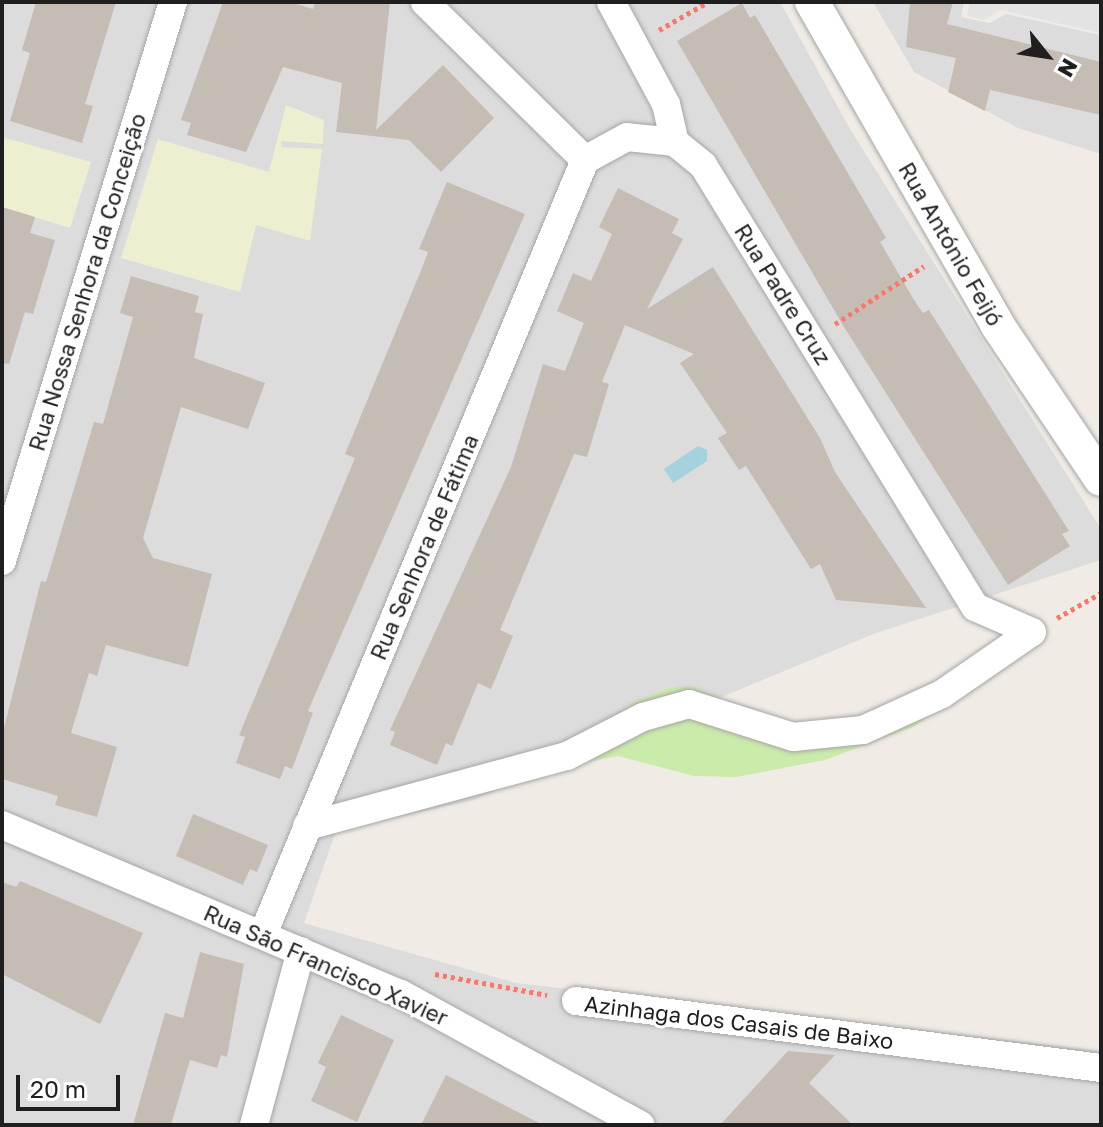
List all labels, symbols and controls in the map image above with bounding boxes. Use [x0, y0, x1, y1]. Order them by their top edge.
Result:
north arrow [1007, 16, 1087, 96]
text: N [1052, 54, 1084, 82]
street label: Rua Nossa Senhora da Conceição [23, 110, 151, 454]
street label: Rua António Feijó [893, 157, 1009, 331]
street label: Rua Padre Cruz [729, 219, 837, 369]
street label: Rua Senhora de Fátima [364, 430, 484, 664]
street label: Rua São Francisco Xavier [200, 899, 452, 1031]
street label: Azinhaga dos Casais de Baixo [583, 990, 895, 1054]
scale bar [20, 1059, 124, 1109]
text: 20 m [30, 1074, 86, 1103]

